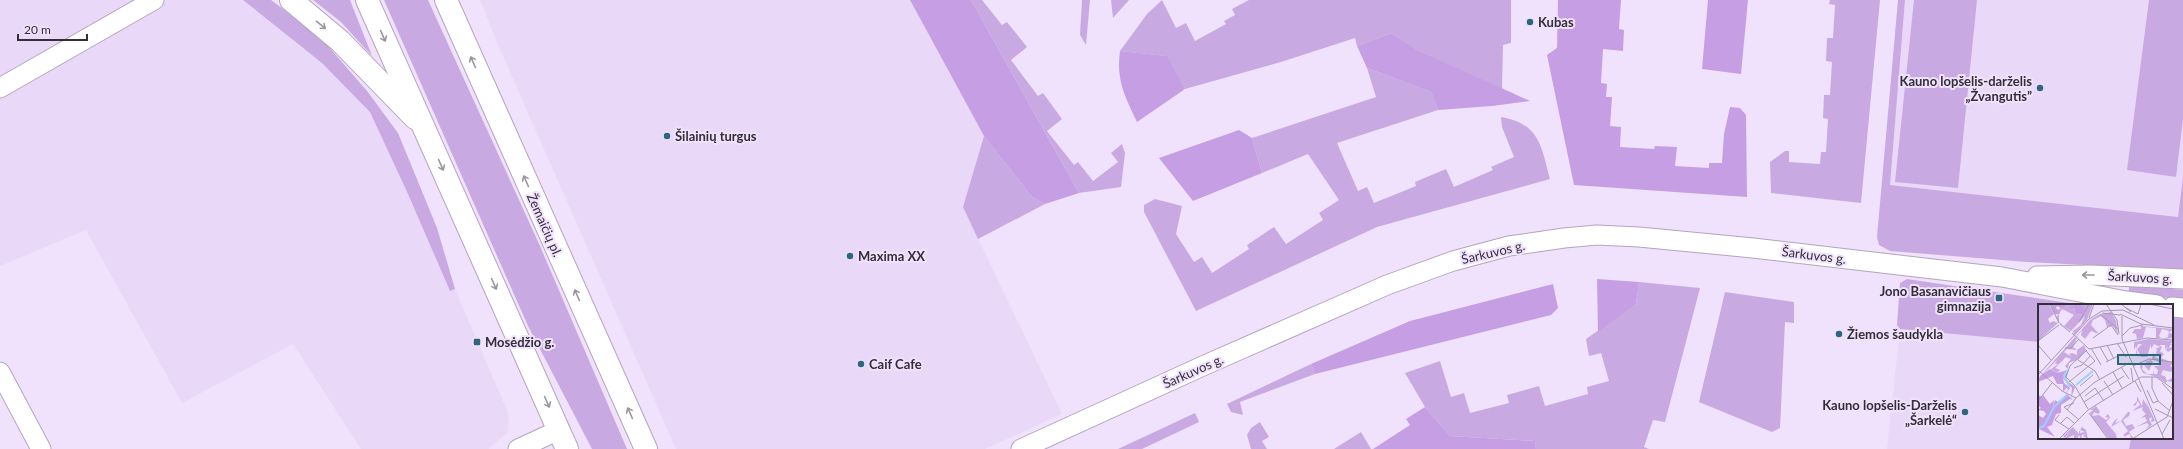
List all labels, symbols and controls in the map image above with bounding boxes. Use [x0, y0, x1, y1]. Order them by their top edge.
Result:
place label: Kubas [1538, 14, 1574, 30]
scale bar [18, 16, 87, 42]
marker: Kubas [1525, 17, 1535, 27]
one-way arrow [315, 20, 326, 29]
text: 20 m [24, 22, 51, 37]
one-way arrow [380, 29, 388, 41]
one-way arrow [469, 57, 477, 69]
place label: Kauno lopšelis-darželis „Žvangutis” [1900, 73, 2032, 104]
marker: Kauno lopšelis-darželis „Žvangutis” [2035, 83, 2045, 93]
place label: Šilainių turgus [675, 128, 757, 144]
marker: Šilainių turgus [662, 131, 672, 141]
one-way arrow [438, 158, 445, 170]
one-way arrow [522, 176, 529, 188]
street label: Žemaičių pl. [524, 191, 566, 259]
street label: Šarkuvos g. [1460, 237, 1526, 267]
street label: Šarkuvos g. [1781, 243, 1847, 267]
place label: Maxima XX [858, 248, 925, 264]
marker: Maxima XX [845, 251, 855, 261]
street label: Šarkuvos g. [2107, 267, 2173, 287]
one-way arrow [2082, 271, 2095, 279]
one-way arrow [491, 277, 498, 289]
place label: Jono Basanavičiaus gimnazija [1880, 283, 1991, 314]
one-way arrow [573, 289, 580, 301]
marker: Jono Basanavičiaus gimnazija [1994, 293, 2004, 303]
inset map [2038, 304, 2173, 439]
place label: Žiemos šaudykla [1847, 326, 1943, 342]
marker: Žiemos šaudykla [1834, 329, 1844, 339]
place label: Mosėdžio g. [485, 334, 554, 350]
marker: Mosėdžio g. [472, 337, 482, 347]
street label: Šarkuvos g. [1160, 351, 1226, 391]
place label: Caif Cafe [869, 356, 922, 372]
marker: Caif Cafe [856, 359, 866, 369]
one-way arrow [544, 396, 551, 408]
place label: Kauno lopšelis-Darželis „Šarkelė“ [1822, 397, 1957, 428]
marker: Kauno lopšelis-Darželis „Šarkelė“ [1960, 407, 1970, 417]
one-way arrow [626, 408, 633, 420]

